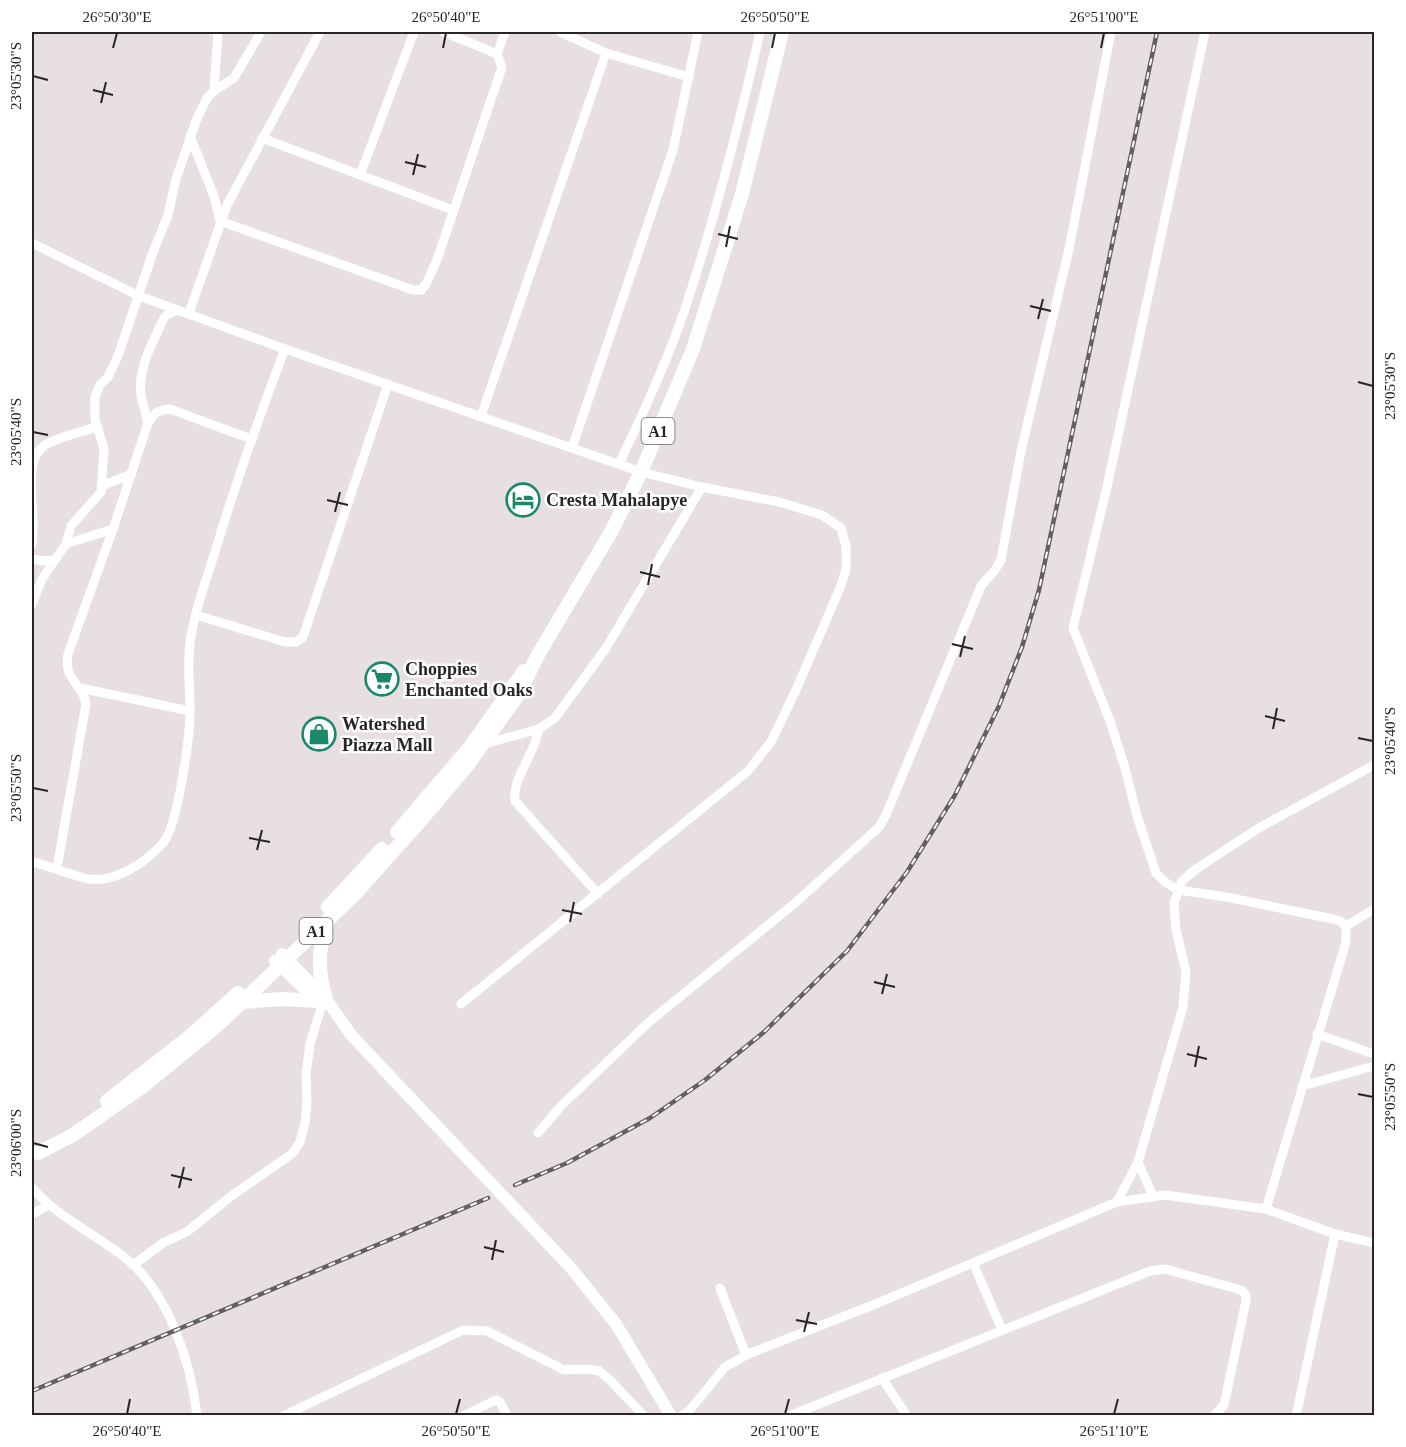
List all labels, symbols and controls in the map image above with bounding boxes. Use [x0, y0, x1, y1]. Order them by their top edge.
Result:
text: 26°50'30"E [83, 9, 152, 25]
text: 26°50'40"E [412, 9, 481, 25]
text: 26°50'50"E [741, 9, 810, 25]
text: 26°51'00"E [1070, 9, 1139, 25]
text: 23°05'30"S [8, 42, 24, 110]
text: 23°05'30"S [1382, 352, 1398, 420]
text: 23°05'40"S [8, 398, 24, 466]
road number: A1 [642, 418, 674, 444]
hotel icon: Cresta Mahalapye [505, 482, 541, 518]
place label: Cresta Mahalapye [546, 490, 687, 510]
place label: Choppies Enchanted Oaks [405, 659, 533, 700]
supermarket icon: Choppies Enchanted Oaks [364, 661, 400, 697]
text: 23°05'40"S [1382, 707, 1398, 775]
place label: Watershed Piazza Mall [342, 714, 432, 755]
shop icon: Watershed Piazza Mall [301, 716, 337, 752]
text: 23°05'50"S [8, 754, 24, 822]
road number: A1 [300, 918, 332, 944]
text: 23°05'50"S [1382, 1063, 1398, 1131]
text: 23°06'00"S [8, 1109, 24, 1177]
text: 26°50'40"E [93, 1423, 162, 1439]
text: 26°50'50"E [422, 1423, 491, 1439]
text: 26°51'00"E [751, 1423, 820, 1439]
text: 26°51'10"E [1080, 1423, 1149, 1439]

